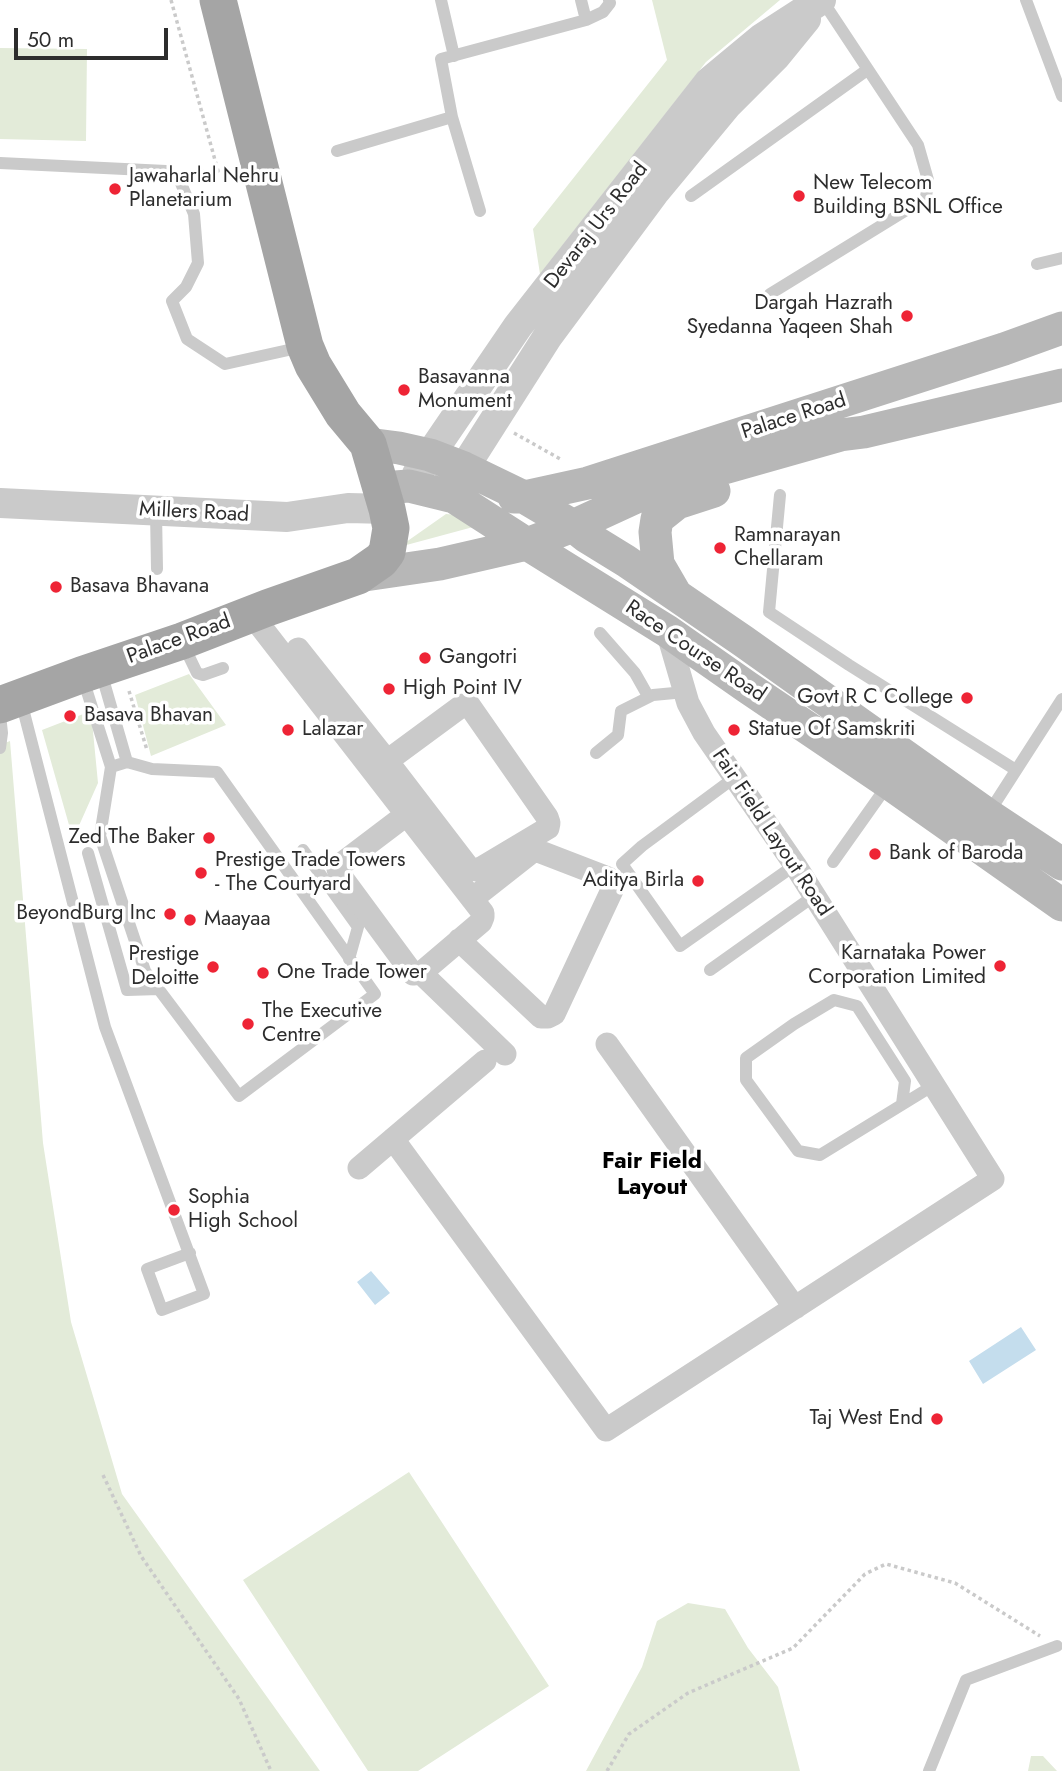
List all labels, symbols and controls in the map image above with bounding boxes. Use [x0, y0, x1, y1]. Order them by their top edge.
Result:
scale bar [18, 14, 172, 58]
text: 50 m [27, 25, 74, 55]
street label: Devaraj Urs Road [540, 158, 654, 294]
place label: Jawaharlal Nehru Planetarium [129, 164, 279, 214]
place label: New Telecom Building BSNL Office [813, 171, 1003, 221]
marker: Jawaharlal Nehru Planetarium [107, 181, 123, 197]
marker: New Telecom Building BSNL Office [791, 188, 807, 204]
place label: Dargah Hazrath Syedanna Yaqeen Shah [687, 291, 893, 341]
marker: Dargah Hazrath Syedanna Yaqeen Shah [899, 308, 915, 324]
place label: Basavanna Monument [418, 365, 512, 415]
marker: Basavanna Monument [396, 382, 412, 398]
street label: Palace Road [739, 388, 849, 446]
street label: Millers Road [138, 498, 250, 528]
place label: Ramnarayan Chellaram [734, 523, 841, 573]
marker: Ramnarayan Chellaram [712, 540, 728, 556]
place label: Basava Bhavana [70, 574, 209, 600]
marker: Basava Bhavana [48, 579, 64, 595]
street label: Race Course Road [620, 596, 770, 708]
street label: Palace Road [124, 610, 234, 670]
place label: Gangotri [439, 645, 518, 671]
marker: Gangotri [417, 650, 433, 666]
place label: High Point IV [403, 676, 522, 702]
marker: High Point IV [381, 681, 397, 697]
place label: Govt R C College [797, 685, 953, 711]
marker: Govt R C College [959, 690, 975, 706]
place label: Basava Bhavan [84, 703, 213, 729]
marker: Basava Bhavan [62, 708, 78, 724]
place label: Lalazar [302, 717, 363, 743]
place label: Statue Of Samskriti [748, 717, 916, 743]
marker: Lalazar [280, 722, 296, 738]
marker: Statue Of Samskriti [726, 722, 742, 738]
street label: Fair Field Layout Road [706, 745, 836, 921]
place label: Zed The Baker [68, 825, 195, 851]
marker: Zed The Baker [201, 830, 217, 846]
place label: Bank of Baroda [889, 841, 1023, 867]
marker: Bank of Baroda [867, 846, 883, 862]
place label: Prestige Trade Towers - The Courtyard [215, 848, 406, 898]
marker: Prestige Trade Towers - The Courtyard [193, 865, 209, 881]
place label: Aditya Birla [583, 868, 684, 894]
marker: Aditya Birla [690, 873, 706, 889]
place label: BeyondBurg Inc [16, 901, 156, 927]
marker: BeyondBurg Inc [162, 906, 178, 922]
place label: Maayaa [204, 907, 271, 933]
marker: Maayaa [182, 912, 198, 928]
place label: Karnataka Power Corporation Limited [808, 941, 986, 991]
place label: Prestige Deloitte [128, 942, 199, 992]
marker: Karnataka Power Corporation Limited [992, 958, 1008, 974]
marker: Prestige Deloitte [205, 959, 221, 975]
place label: One Trade Tower [277, 960, 427, 986]
marker: One Trade Tower [255, 965, 271, 981]
place label: The Executive Centre [262, 999, 382, 1049]
marker: The Executive Centre [240, 1016, 256, 1032]
district label: Fair Field Layout [602, 1148, 702, 1202]
place label: Sophia High School [188, 1185, 298, 1235]
marker: Sophia High School [166, 1202, 182, 1218]
place label: Taj West End [809, 1406, 923, 1432]
marker: Taj West End [929, 1411, 945, 1427]

